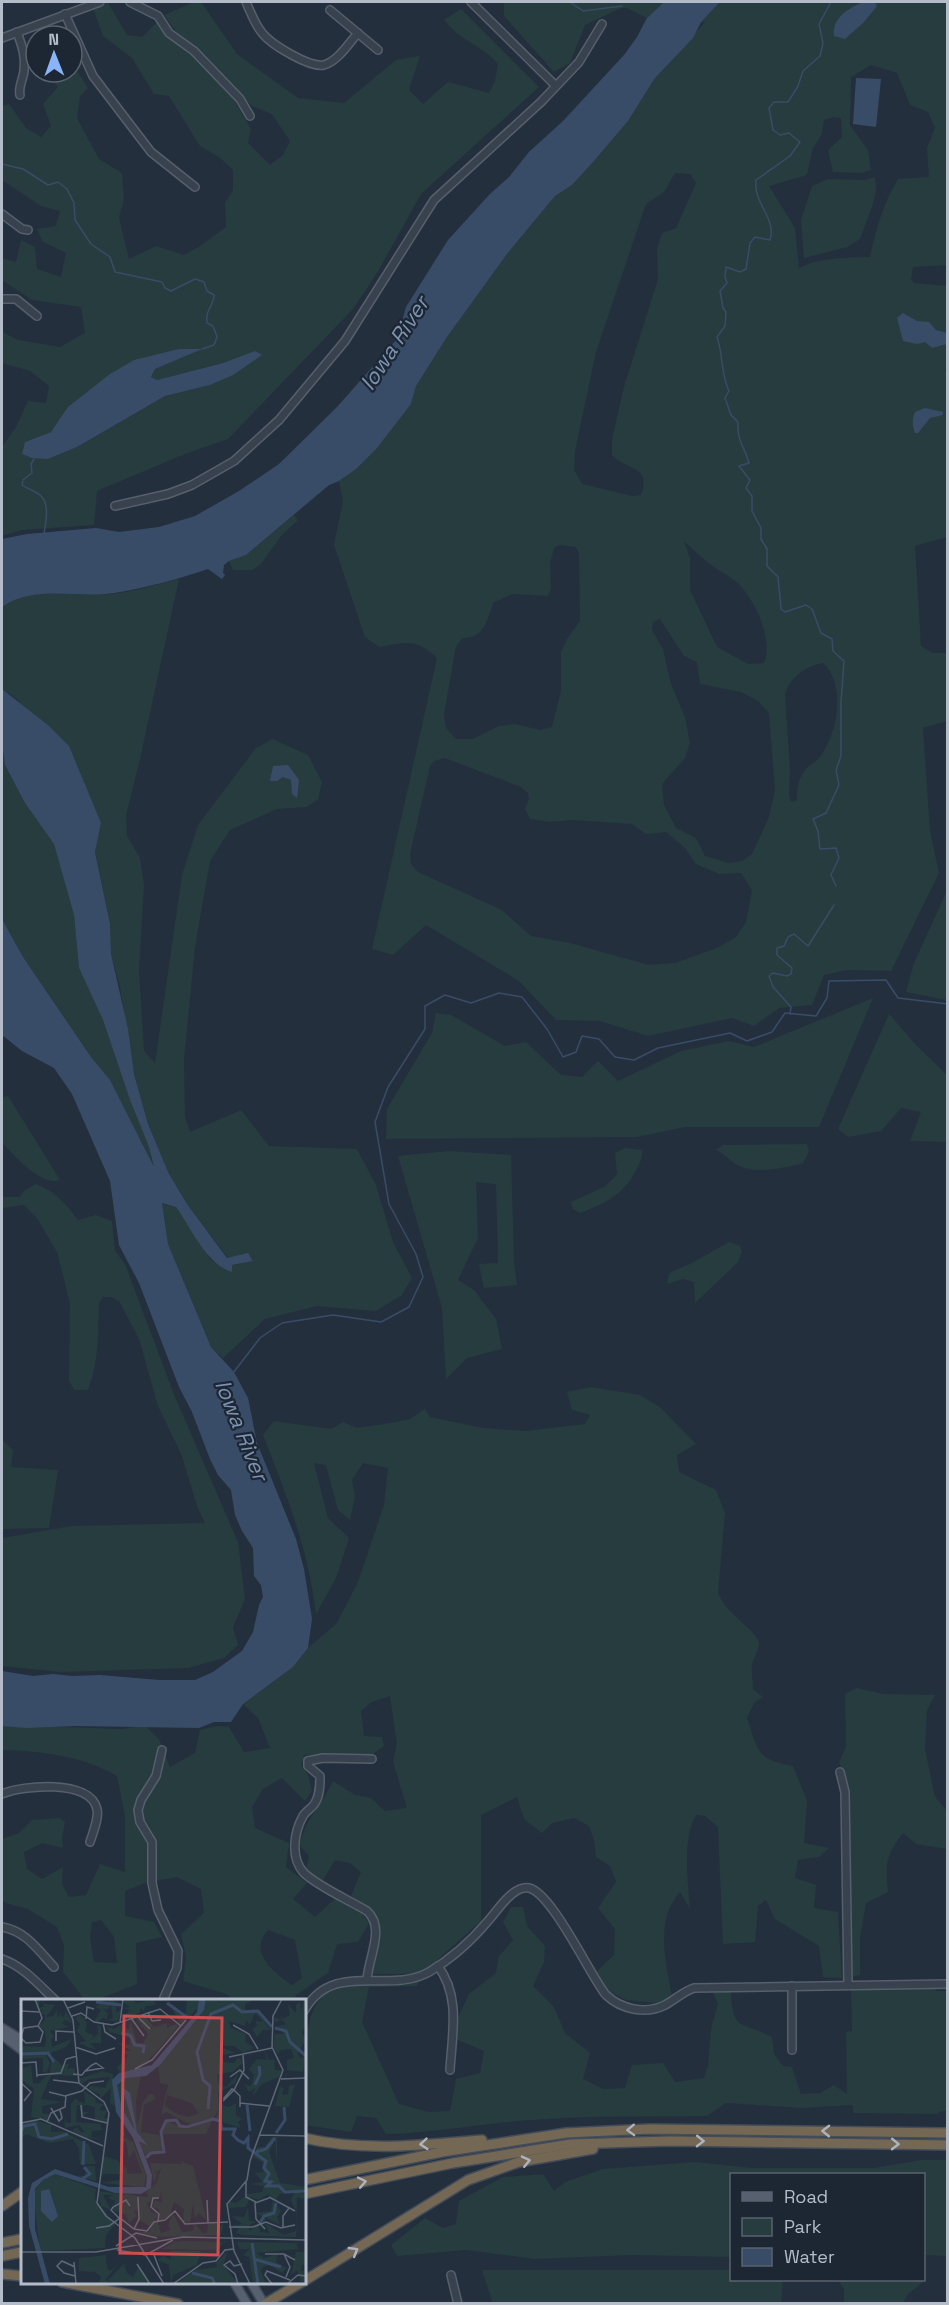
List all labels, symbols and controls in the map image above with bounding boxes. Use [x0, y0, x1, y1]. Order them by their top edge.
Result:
north arrow [24, 24, 84, 84]
text: N [48, 29, 59, 50]
water label: Iowa River [353, 288, 436, 395]
water label: Iowa River [209, 1375, 276, 1487]
inset map [21, 1999, 306, 2284]
one-way arrow [627, 2123, 636, 2136]
one-way arrow [822, 2125, 831, 2137]
one-way arrow [696, 2135, 705, 2147]
one-way arrow [419, 2138, 428, 2151]
one-way arrow [891, 2138, 900, 2150]
one-way arrow [521, 2155, 531, 2168]
legend [730, 2173, 925, 2281]
one-way arrow [356, 2176, 366, 2189]
text: Road [784, 2185, 828, 2208]
text: Park [784, 2215, 822, 2238]
text: Water [784, 2245, 835, 2268]
one-way arrow [348, 2247, 359, 2258]

